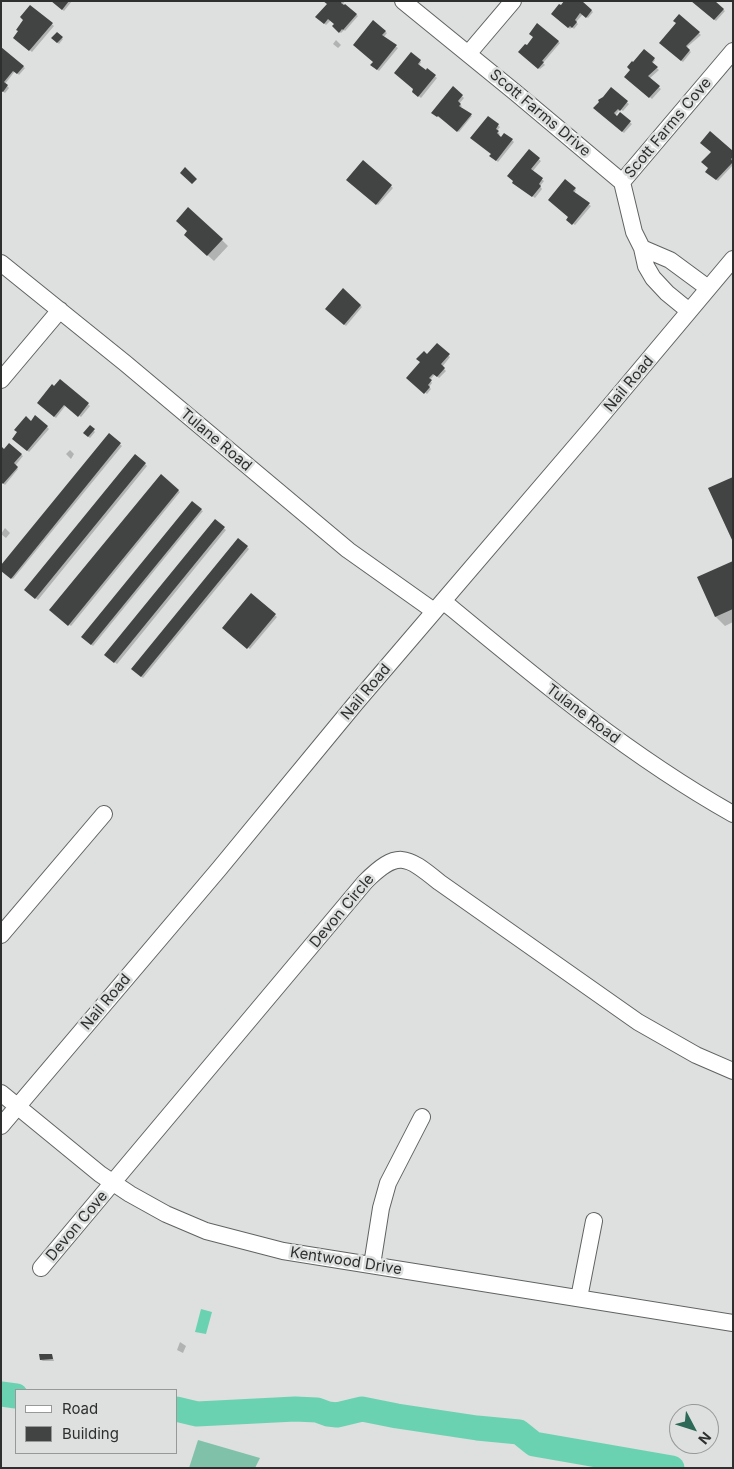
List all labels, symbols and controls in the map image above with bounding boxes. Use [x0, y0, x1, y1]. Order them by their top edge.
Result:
street label: Scott Farms Drive [486, 66, 594, 160]
street label: Scott Farms Cove [621, 74, 715, 182]
street label: Nail Road [600, 352, 658, 416]
street label: Tulane Road [177, 405, 255, 475]
street label: Nail Road [337, 660, 395, 724]
street label: Tulane Road [543, 680, 623, 748]
street label: Devon Circle [306, 871, 378, 951]
street label: Nail Road [77, 970, 135, 1034]
street label: Devon Cove [42, 1187, 112, 1265]
street label: Kentwood Drive [289, 1243, 403, 1279]
legend [15, 1389, 178, 1454]
text: Road [62, 1399, 98, 1418]
north arrow [669, 1404, 719, 1454]
text: Building [62, 1424, 119, 1443]
text: N [695, 1429, 715, 1448]

